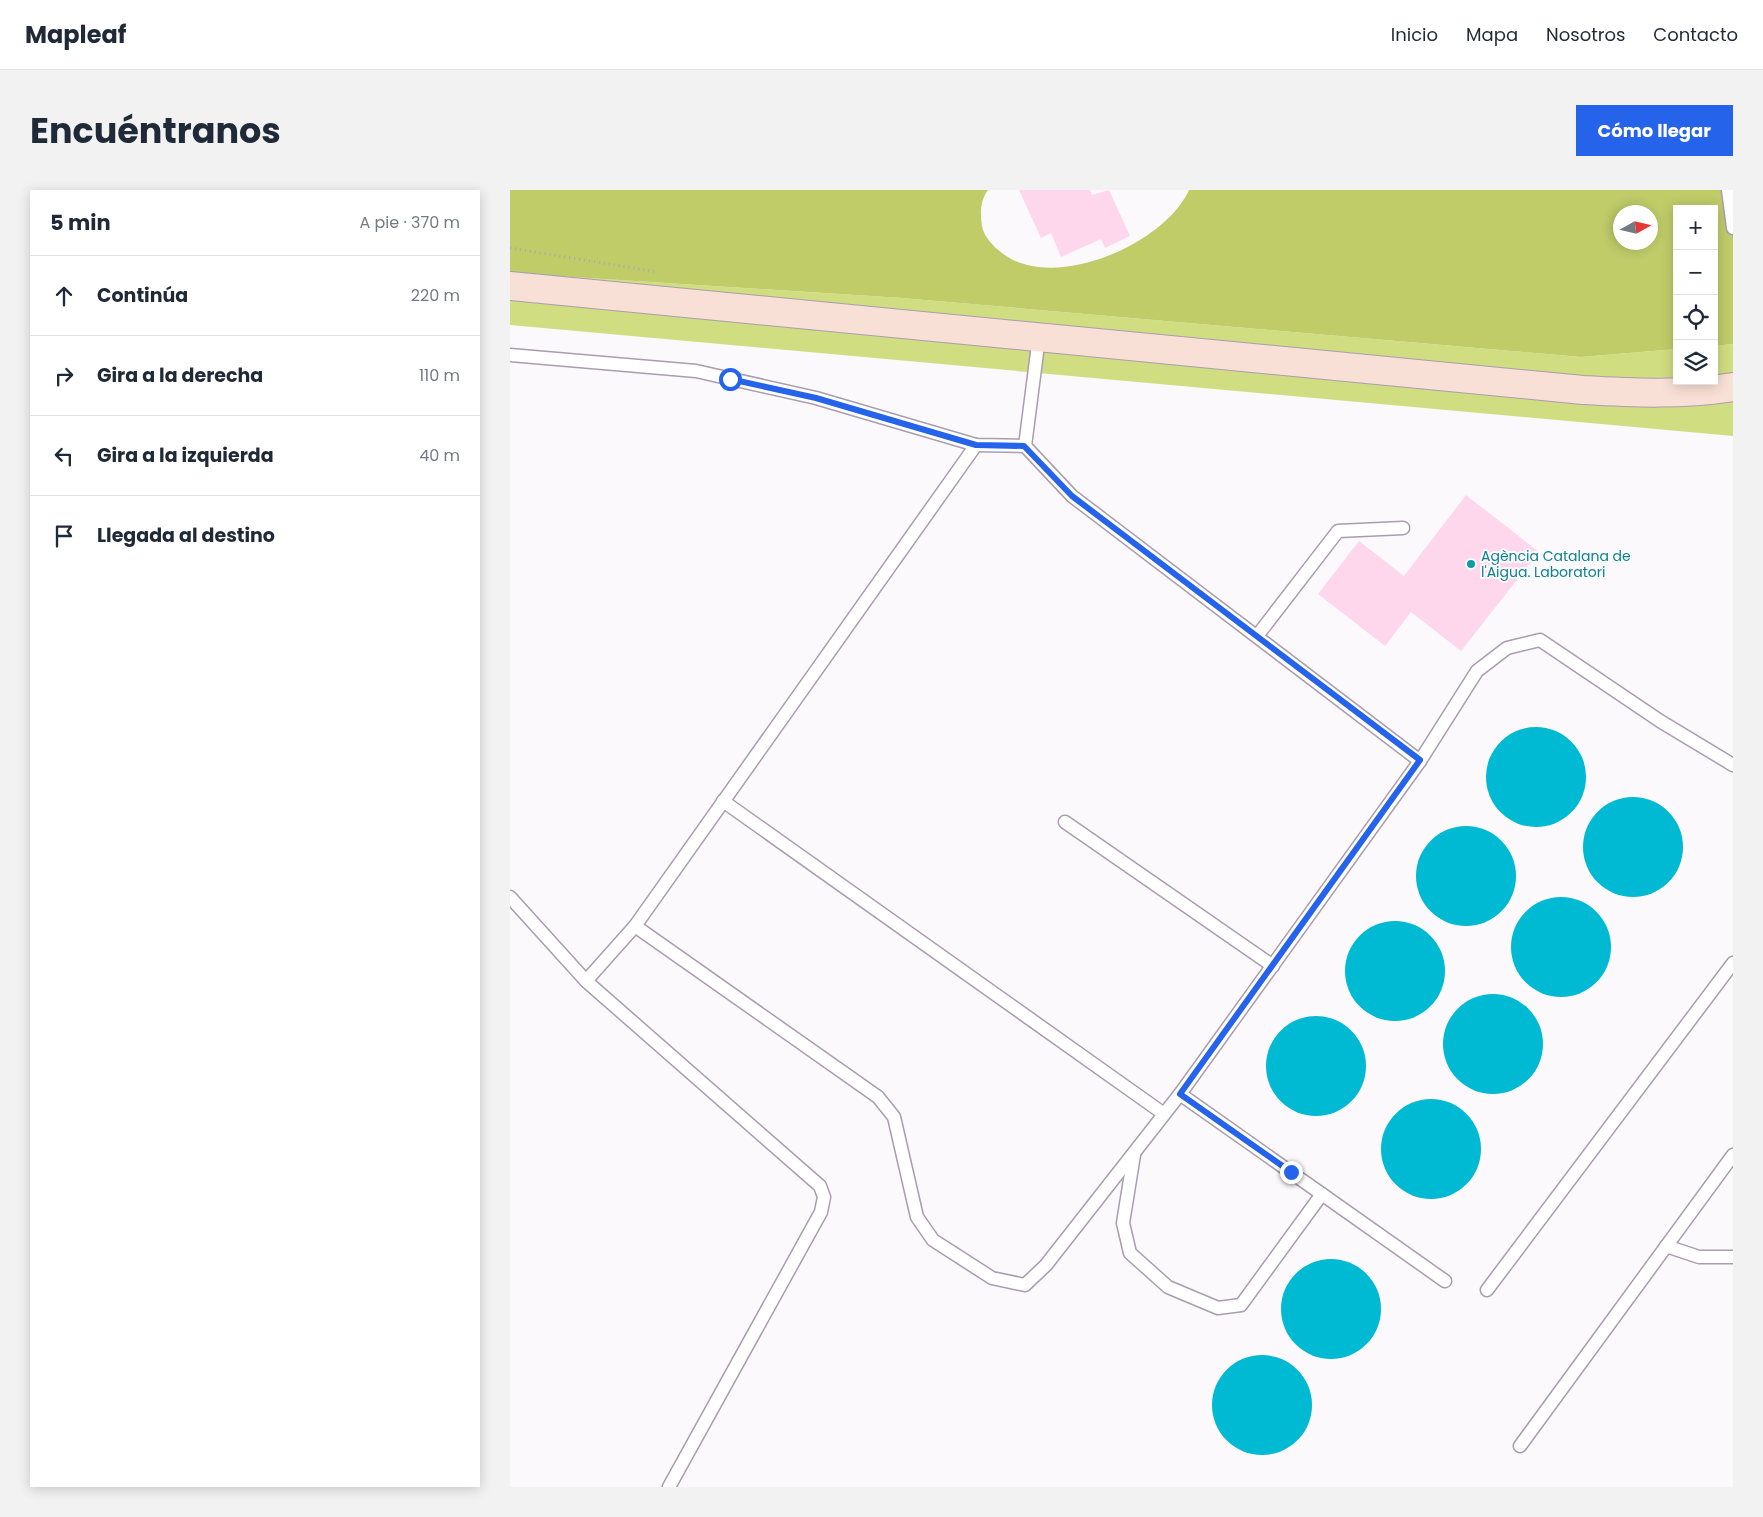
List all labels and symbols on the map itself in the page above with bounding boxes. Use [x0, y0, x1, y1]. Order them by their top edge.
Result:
north arrow [1613, 205, 1658, 250]
route start [719, 368, 742, 391]
place label: Agència Catalana de l'Aigua. Laboratori [1481, 546, 1631, 582]
marker: Agència Catalana de l'Aigua. Laboratori [1465, 558, 1477, 570]
route end [1280, 1161, 1303, 1184]

